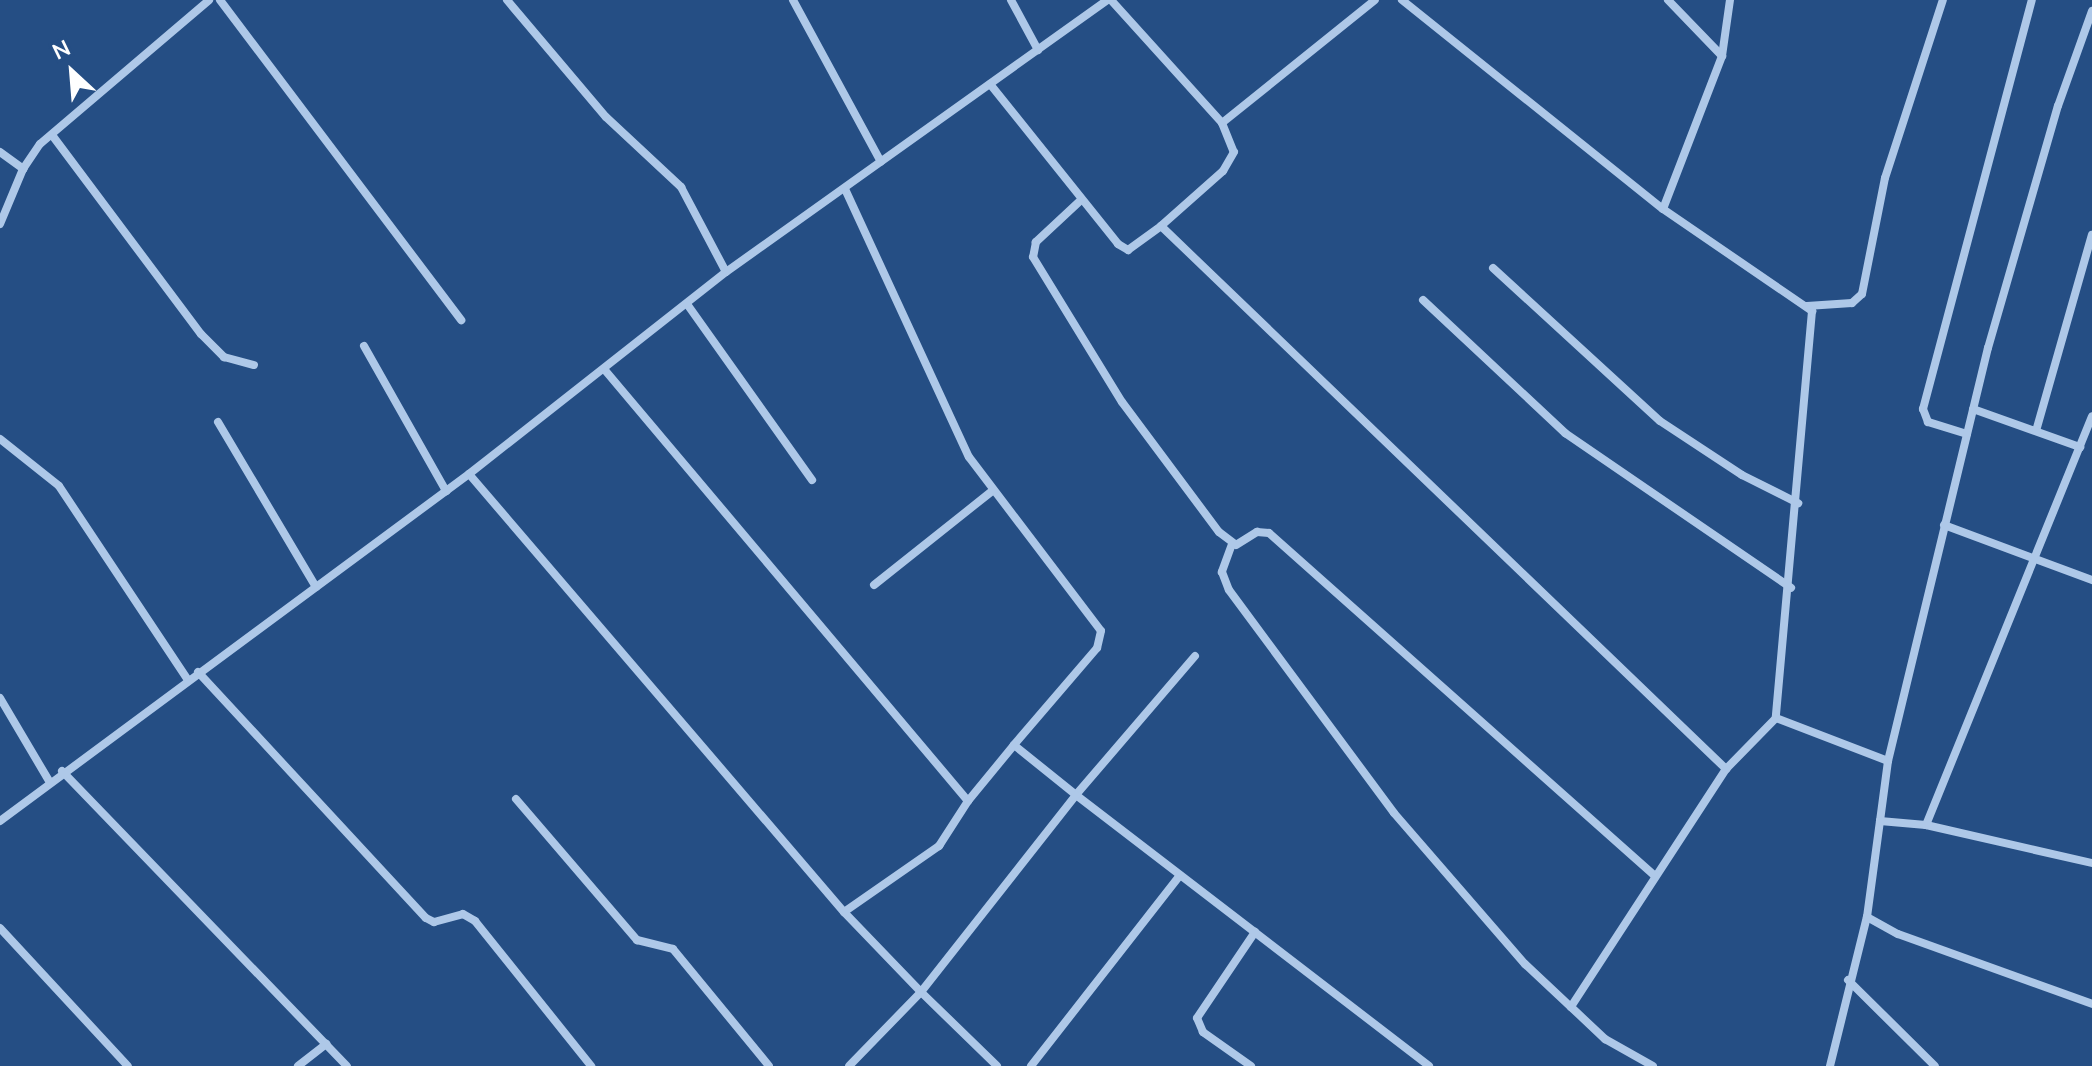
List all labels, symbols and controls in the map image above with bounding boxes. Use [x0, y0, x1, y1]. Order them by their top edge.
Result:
north arrow [32, 32, 112, 112]
text: N [48, 33, 75, 68]

